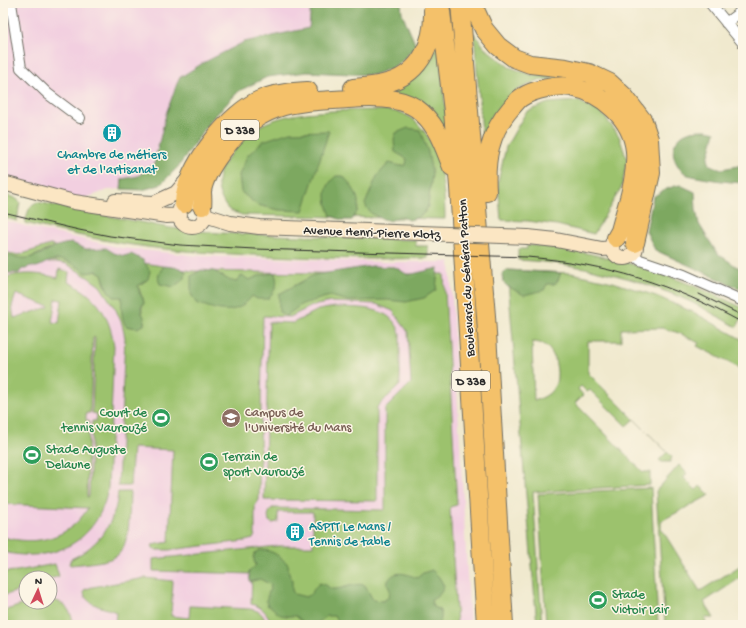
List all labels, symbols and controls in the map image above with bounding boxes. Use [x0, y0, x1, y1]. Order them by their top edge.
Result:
road number: D 338 [221, 120, 259, 140]
building icon: Chambre de métiers et de l'artisanat [101, 122, 123, 144]
place label: Chambre de métiers et de l'artisanat [57, 148, 168, 178]
street label: Boulevard du Général Patton [456, 198, 479, 358]
street label: Avenue Henri-Pierre Klotz [303, 224, 442, 243]
road number: D 338 [452, 371, 490, 391]
place label: Court de tennis Vaurouzé [61, 406, 147, 436]
place label: Campus de l'Université du Mans [245, 406, 353, 436]
sports icon: Court de tennis Vaurouzé [150, 407, 172, 429]
school or university icon: Campus de l'Université du Mans [220, 407, 242, 429]
place label: Stade Auguste Delaune [45, 443, 126, 473]
sports icon: Stade Auguste Delaune [21, 444, 43, 466]
place label: Terrain de sport Vaurouzé [222, 450, 305, 480]
sports icon: Terrain de sport Vaurouzé [198, 451, 220, 473]
place label: ASPTT Le Mans / Tennis de table [308, 520, 391, 550]
building icon: ASPTT Le Mans / Tennis de table [284, 521, 306, 543]
north arrow [18, 570, 58, 610]
text: N [35, 576, 43, 588]
place label: Stade Victoir Lair [611, 588, 670, 618]
sports icon: Stade Victoir Lair [587, 589, 609, 611]

